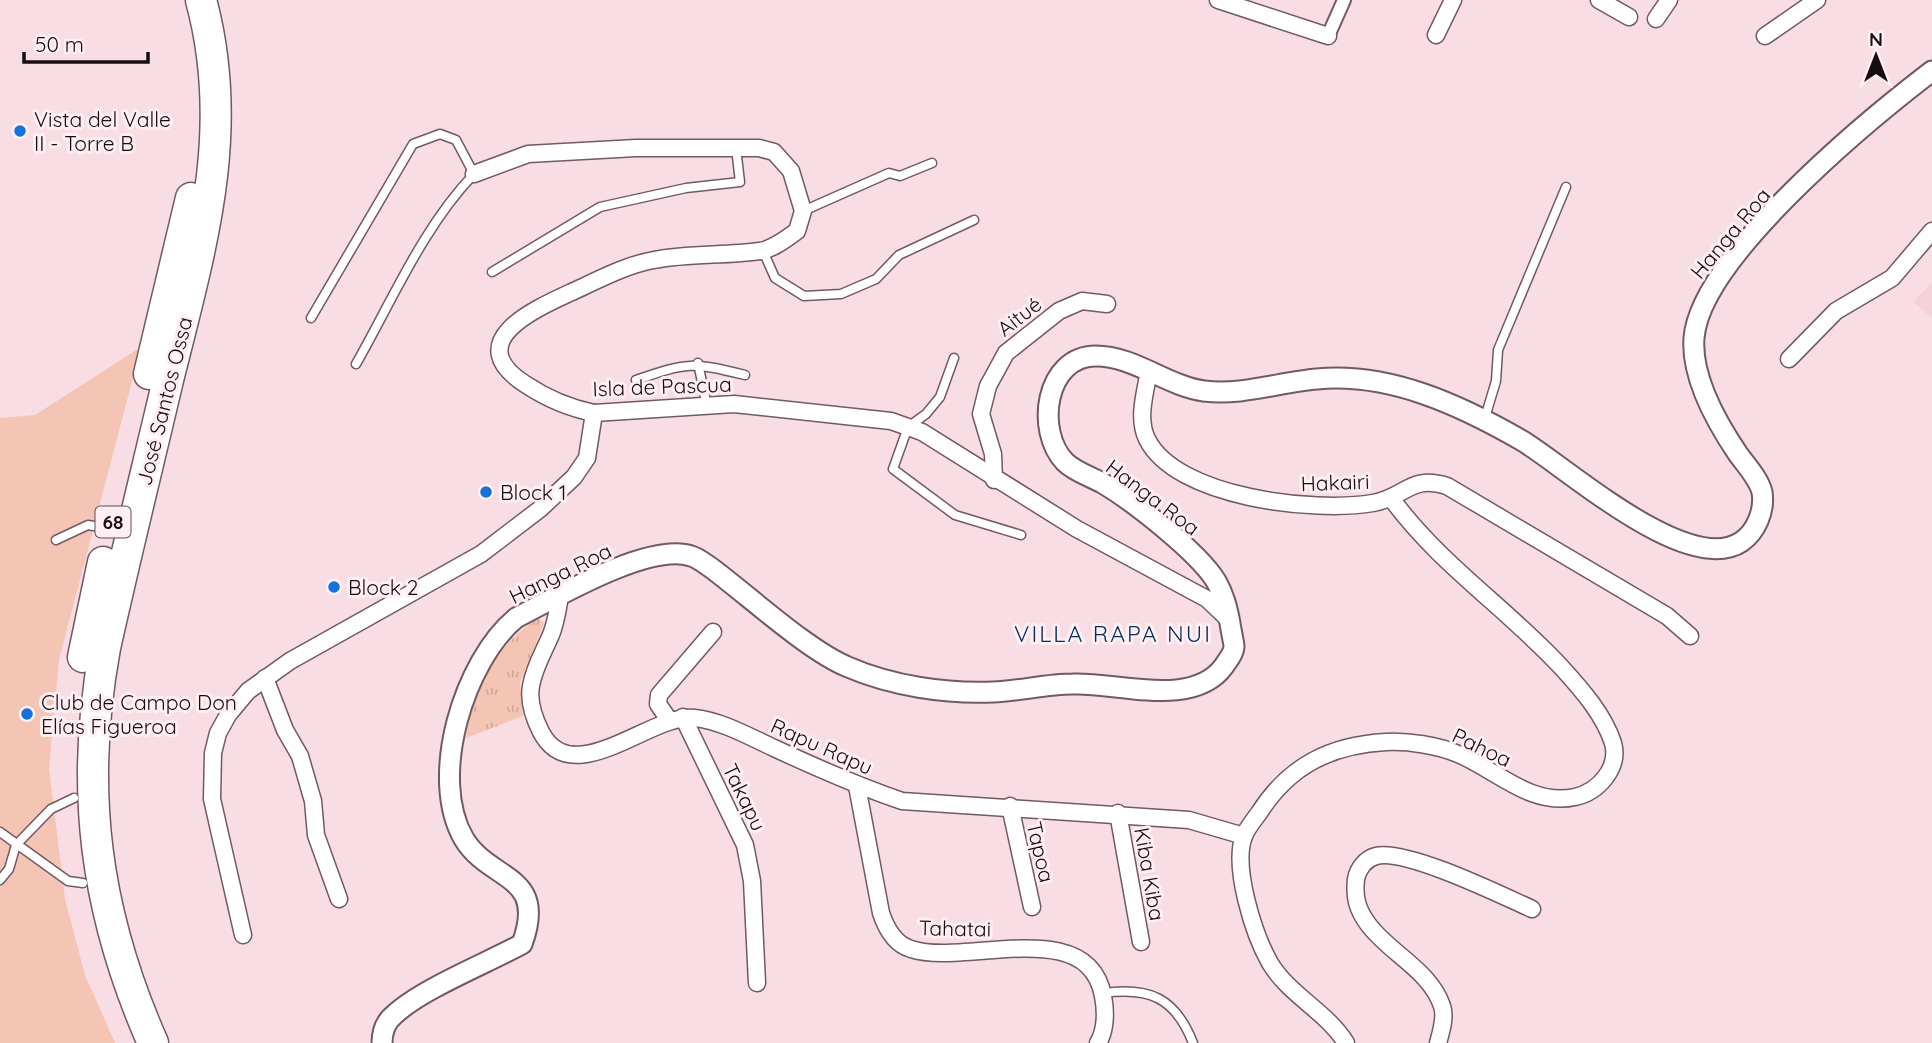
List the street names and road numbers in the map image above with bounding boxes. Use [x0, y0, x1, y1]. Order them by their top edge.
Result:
street label: Hanga Roa [1684, 182, 1776, 284]
street label: Aitué [992, 291, 1046, 341]
street label: José Santos Ossa [130, 314, 198, 488]
street label: Isla de Pascua [592, 371, 732, 401]
street label: Hanga Roa [1101, 453, 1205, 541]
street label: Hakairi [1300, 468, 1370, 496]
road number: 68 [96, 506, 130, 538]
street label: Hanga Roa [504, 537, 616, 609]
street label: Rapu Rapu [767, 712, 877, 780]
street label: Pahoa [1448, 722, 1516, 772]
street label: Takapu [718, 759, 772, 835]
street label: Tapoa [1021, 819, 1061, 885]
street label: Kiba Kiba [1129, 825, 1171, 923]
street label: Tahatai [919, 914, 991, 942]

